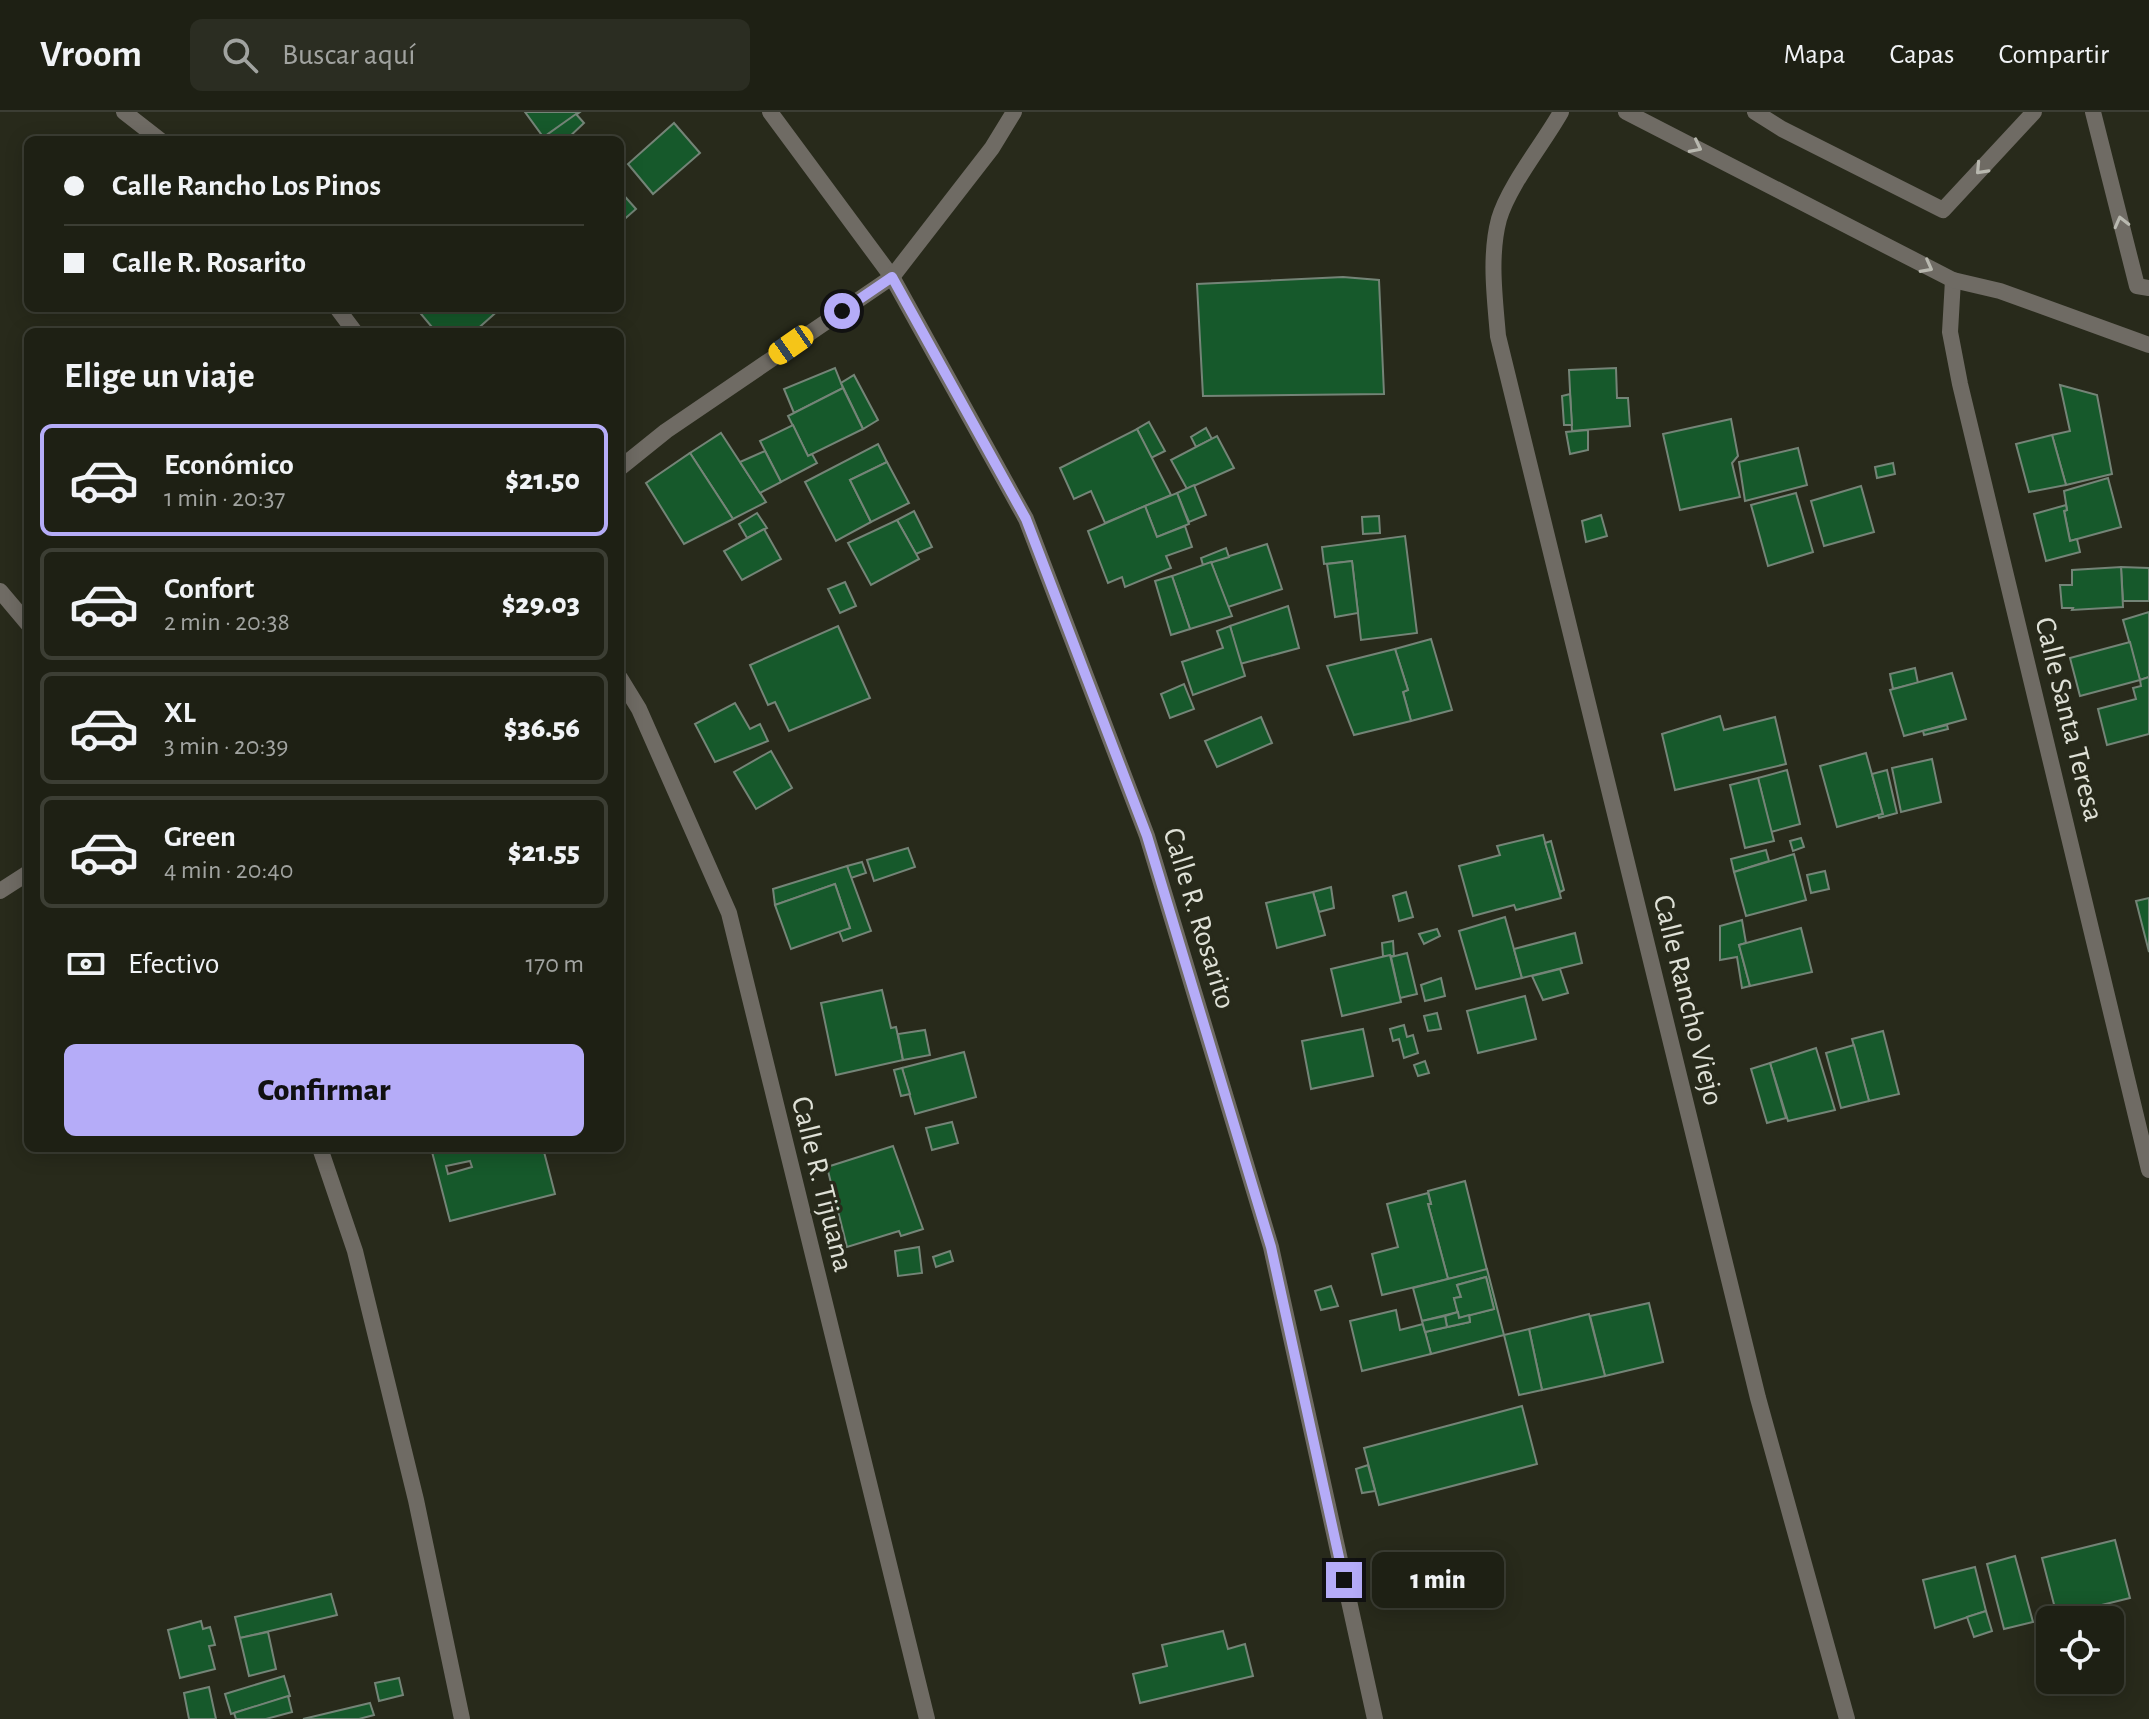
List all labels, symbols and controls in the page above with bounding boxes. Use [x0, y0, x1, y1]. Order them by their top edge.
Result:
search box [190, 19, 750, 91]
icon: search [218, 33, 262, 77]
text: Vroom [40, 36, 142, 74]
text: Buscar aquí [282, 40, 416, 70]
text: Mapa [1783, 41, 1845, 69]
text: Capas [1889, 41, 1954, 69]
text: Compartir [1998, 41, 2109, 69]
one-way arrow [1688, 138, 1702, 153]
one-way arrow [1977, 160, 1991, 175]
text: Calle Rancho Los Pinos [112, 171, 381, 201]
one-way arrow [2113, 215, 2130, 229]
text: Calle R. Rosarito [112, 248, 306, 278]
one-way arrow [1919, 257, 1933, 272]
route start [824, 293, 860, 329]
car [764, 321, 818, 369]
text: Elige un viaje [64, 358, 255, 394]
icon: car [68, 444, 140, 516]
text: Económico [164, 450, 294, 480]
text: $21.50 [505, 465, 580, 495]
text: 1 min · 20:37 [164, 485, 285, 511]
icon: car [68, 568, 140, 640]
text: Confort [164, 574, 254, 604]
text: $29.03 [502, 589, 580, 619]
text: 2 min · 20:38 [164, 609, 290, 635]
street label: Calle Santa Teresa [2029, 614, 2109, 824]
icon: car [68, 692, 140, 764]
text: XL [164, 698, 196, 728]
text: $36.56 [504, 713, 580, 743]
text: 3 min · 20:39 [164, 733, 289, 759]
icon: car [68, 816, 140, 888]
text: Green [164, 822, 236, 852]
street label: Calle R. Rosarito [1157, 824, 1241, 1012]
text: $21.55 [508, 837, 580, 867]
text: 4 min · 20:40 [164, 857, 294, 883]
street label: Calle Rancho Viejo [1647, 892, 1729, 1109]
icon: cash [64, 942, 108, 986]
text: Efectivo [128, 949, 220, 979]
text: 170 m [525, 951, 584, 977]
button: Confirmar [64, 1044, 584, 1136]
street label: Calle R. Tijuana [786, 1093, 858, 1275]
callout: 1 min [1372, 1552, 1504, 1608]
route end [1326, 1562, 1362, 1598]
text: 1 min [1410, 1567, 1466, 1593]
map controls [2036, 1606, 2124, 1694]
button: locate [2036, 1606, 2124, 1694]

